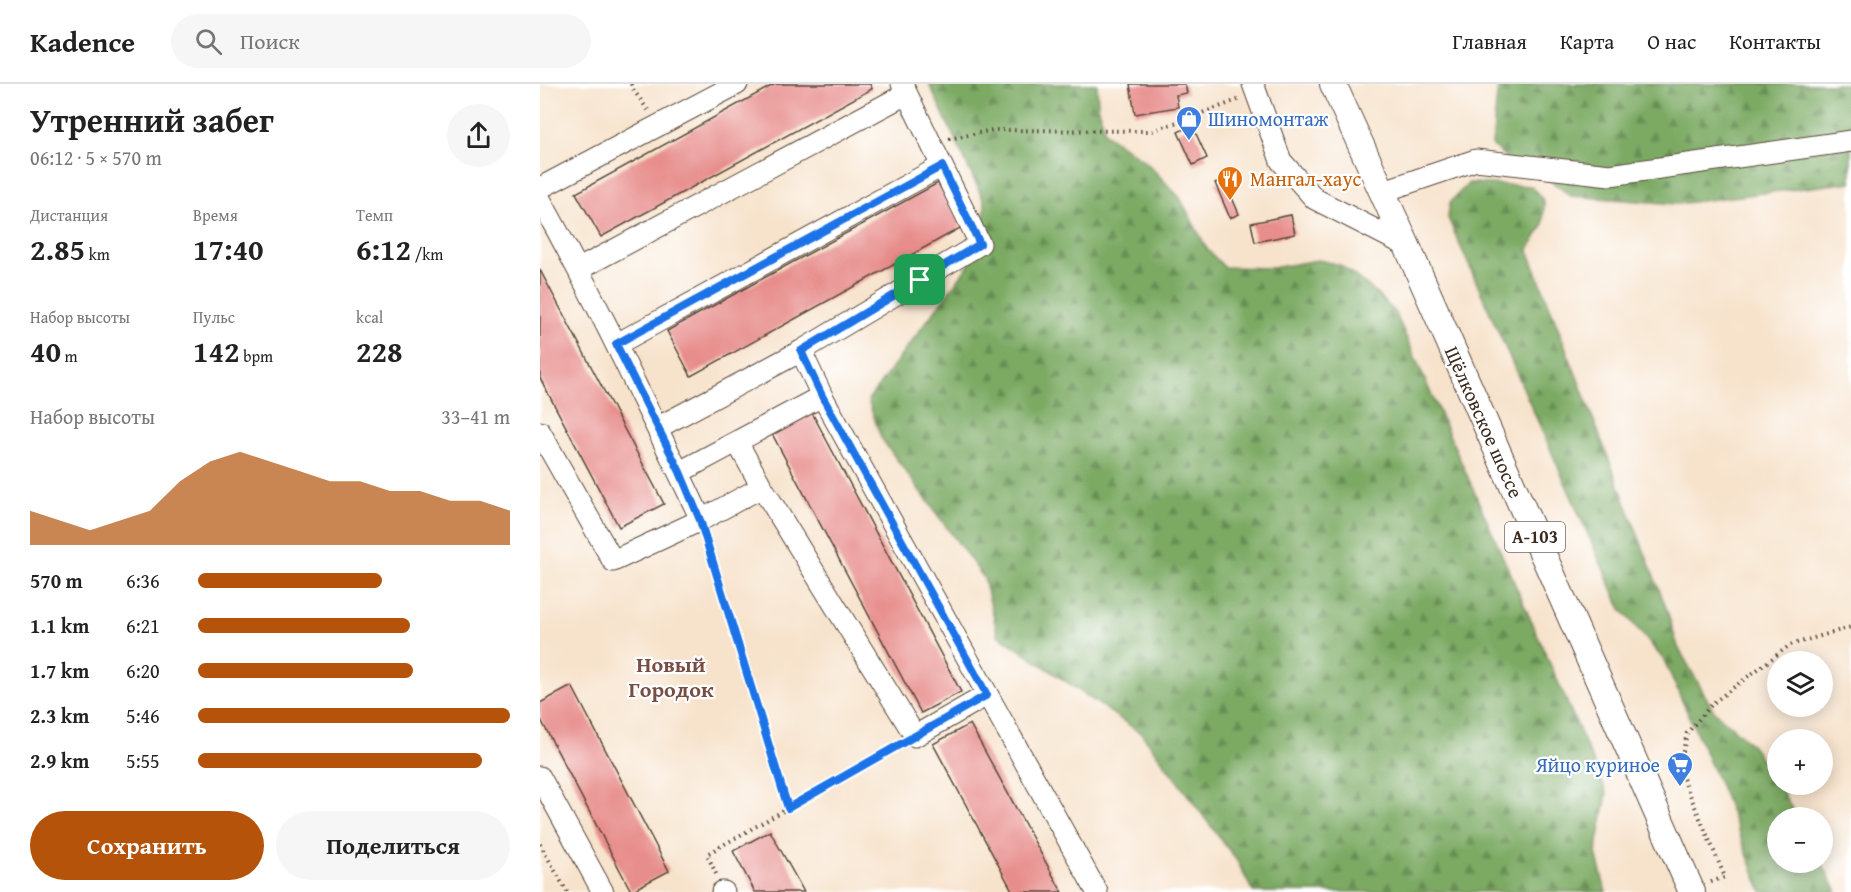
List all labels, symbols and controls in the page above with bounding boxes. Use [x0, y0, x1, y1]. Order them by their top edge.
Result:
search box [171, 14, 591, 68]
text: Kadence [30, 21, 135, 62]
icon: search [192, 25, 225, 58]
text: Поиск [240, 25, 300, 57]
text: Главная [1452, 26, 1527, 57]
text: Карта [1560, 26, 1614, 57]
text: О нас [1647, 26, 1696, 57]
text: Контакты [1729, 26, 1821, 57]
text: Утренний забег [30, 96, 274, 144]
button: share [447, 104, 510, 167]
shop icon: Шиномонтаж [1174, 104, 1204, 142]
place label: Шиномонтаж [1208, 104, 1329, 133]
text: 06:12 · 5 × 570 m [30, 143, 162, 172]
restaurant icon: Мангал-хаус [1215, 164, 1245, 202]
place label: Мангал-хаус [1250, 164, 1362, 193]
text: Дистанция [30, 203, 108, 227]
text: Время [193, 203, 238, 227]
text: Темп [356, 203, 393, 227]
text: 2.85 [30, 227, 85, 271]
text: 17:40 [193, 227, 264, 271]
text: 6:12 [356, 227, 411, 271]
text: km [85, 242, 110, 266]
text: /km [411, 242, 443, 266]
pin [894, 254, 945, 305]
icon: arrive [903, 263, 936, 296]
text: Набор высоты [30, 305, 130, 329]
text: Пульс [193, 305, 235, 329]
text: kcal [356, 305, 383, 329]
text: 40 [30, 329, 61, 373]
text: 142 [193, 329, 240, 373]
text: 228 [356, 329, 403, 373]
street label: Щёлковское шоссе [1438, 341, 1531, 502]
text: m [61, 344, 78, 368]
text: bpm [240, 344, 273, 368]
text: Набор высоты [30, 402, 155, 431]
text: 33–41 m [441, 402, 510, 431]
road number: А-103 [1505, 522, 1565, 552]
text: 570 m [30, 566, 83, 595]
text: 6:36 [126, 566, 160, 595]
text: 1.1 km [30, 611, 89, 640]
text: 6:21 [126, 611, 160, 640]
district label: Новый Городок [628, 648, 714, 705]
map controls [1767, 651, 1833, 873]
button: layers [1767, 651, 1833, 717]
text: 1.7 km [30, 656, 89, 685]
text: 6:20 [126, 656, 160, 685]
text: 2.3 km [30, 701, 89, 730]
text: 5:46 [126, 701, 160, 730]
button: + [1767, 729, 1833, 795]
text: 2.9 km [30, 746, 89, 775]
text: 5:55 [126, 746, 160, 775]
place label: Яйцо куриное [1535, 750, 1660, 779]
supermarket icon: Яйцо куриное [1665, 750, 1695, 788]
button: − [1767, 807, 1833, 873]
button: Сохранить [30, 811, 264, 880]
button: Поделиться [276, 811, 510, 880]

